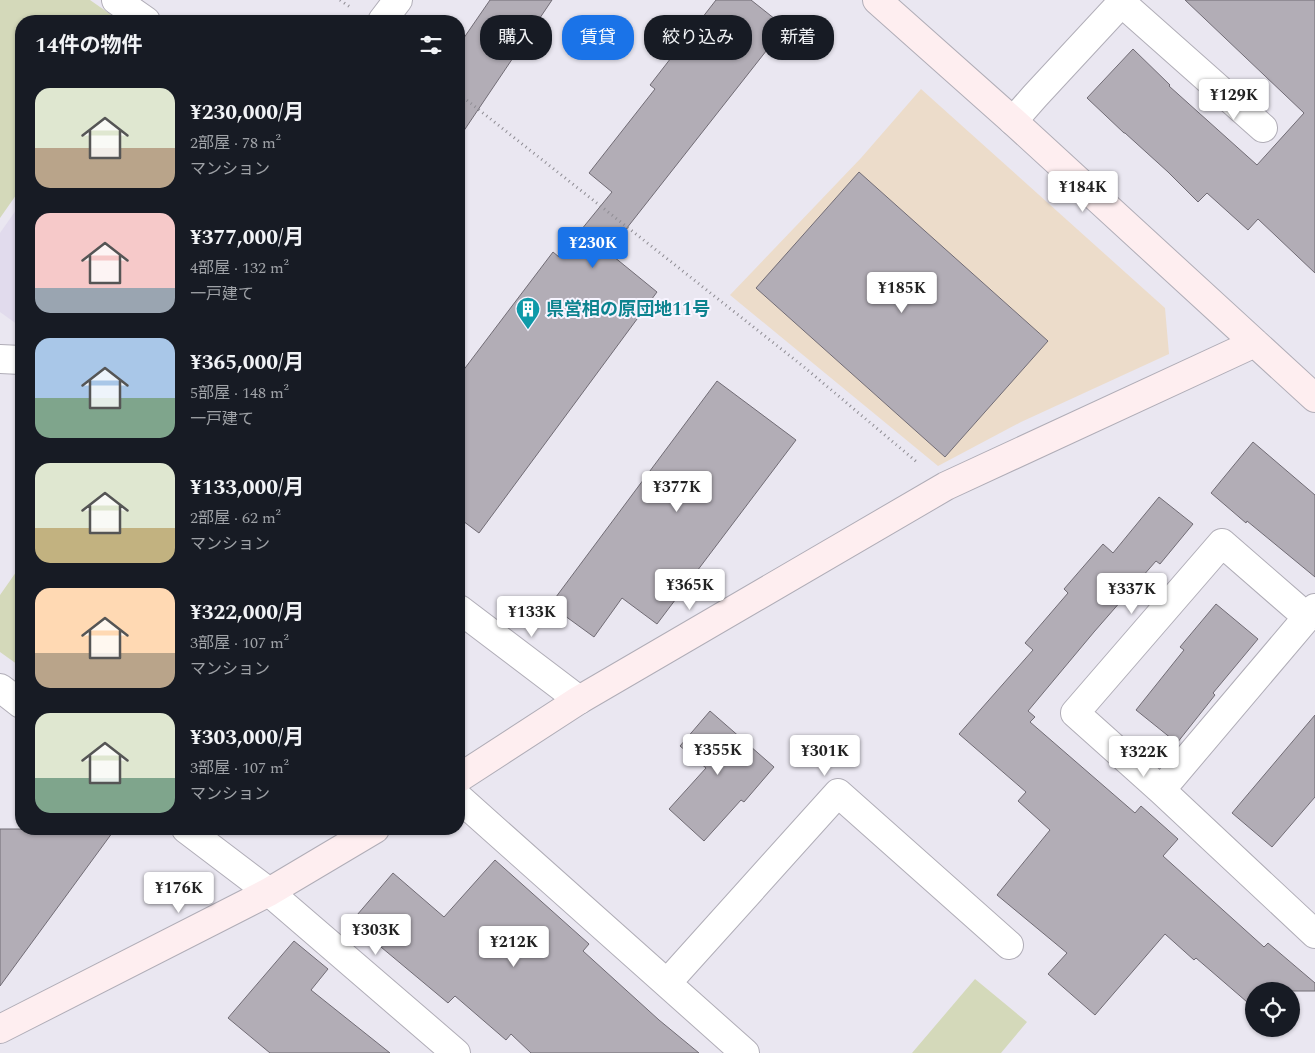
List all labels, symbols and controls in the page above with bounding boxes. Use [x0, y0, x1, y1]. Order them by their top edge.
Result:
chip: 購入 [480, 15, 552, 60]
chip: 賃貸 [562, 15, 634, 60]
chip: 絞り込み [644, 15, 752, 60]
chip: 新着 [762, 15, 834, 60]
text: 14件の物件 [35, 30, 143, 62]
icon: filters [417, 31, 445, 59]
pin: ¥129K [1199, 78, 1269, 121]
text: ¥129K [1210, 83, 1258, 107]
text: ¥230,000/月 [190, 97, 304, 129]
icon: home [75, 108, 135, 168]
text: 2部屋 · 78 m² [190, 131, 281, 155]
text: マンション [190, 157, 270, 181]
pin: ¥184K [1048, 170, 1118, 213]
text: ¥184K [1059, 175, 1107, 199]
text: ¥377,000/月 [190, 222, 304, 254]
pin: ¥230K [558, 226, 628, 269]
text: ¥230K [569, 231, 617, 255]
icon: home [75, 233, 135, 293]
text: 4部屋 · 132 m² [190, 256, 289, 280]
pin: ¥185K [867, 272, 937, 314]
text: ¥185K [878, 276, 926, 300]
text: 一戸建て [190, 282, 254, 306]
building icon: 県営相の原団地11号 [515, 296, 541, 330]
place label: 県営相の原団地11号 [546, 296, 710, 323]
text: ¥365,000/月 [190, 347, 304, 379]
icon: home [75, 358, 135, 418]
text: 5部屋 · 148 m² [190, 381, 289, 405]
text: 一戸建て [190, 407, 254, 431]
pin: ¥377K [642, 470, 712, 513]
text: ¥133,000/月 [190, 472, 304, 504]
text: ¥377K [653, 475, 701, 499]
icon: home [75, 483, 135, 543]
text: 2部屋 · 62 m² [190, 506, 281, 530]
text: マンション [190, 532, 270, 556]
pin: ¥365K [655, 568, 725, 611]
pin: ¥337K [1097, 572, 1167, 615]
text: ¥365K [666, 573, 714, 597]
text: ¥337K [1108, 577, 1156, 601]
pin: ¥133K [497, 596, 567, 638]
text: ¥322,000/月 [190, 597, 304, 629]
text: ¥133K [508, 600, 556, 624]
icon: home [75, 608, 135, 668]
text: 3部屋 · 107 m² [190, 631, 289, 655]
text: マンション [190, 657, 270, 681]
text: ¥303,000/月 [190, 722, 304, 754]
icon: home [75, 733, 135, 793]
pin: ¥355K [683, 734, 753, 776]
pin: ¥301K [790, 734, 860, 777]
pin: ¥322K [1109, 736, 1179, 778]
text: ¥355K [694, 738, 742, 762]
text: ¥301K [801, 739, 849, 763]
text: ¥322K [1120, 740, 1168, 764]
text: 3部屋 · 107 m² [190, 756, 289, 780]
text: マンション [190, 782, 270, 806]
pin: ¥176K [144, 872, 214, 914]
text: ¥176K [155, 876, 203, 900]
pin: ¥303K [341, 914, 411, 956]
text: ¥303K [352, 918, 400, 942]
pin: ¥212K [479, 926, 549, 968]
text: ¥212K [490, 930, 538, 954]
map controls [1245, 982, 1300, 1037]
button: locate [1245, 982, 1300, 1037]

